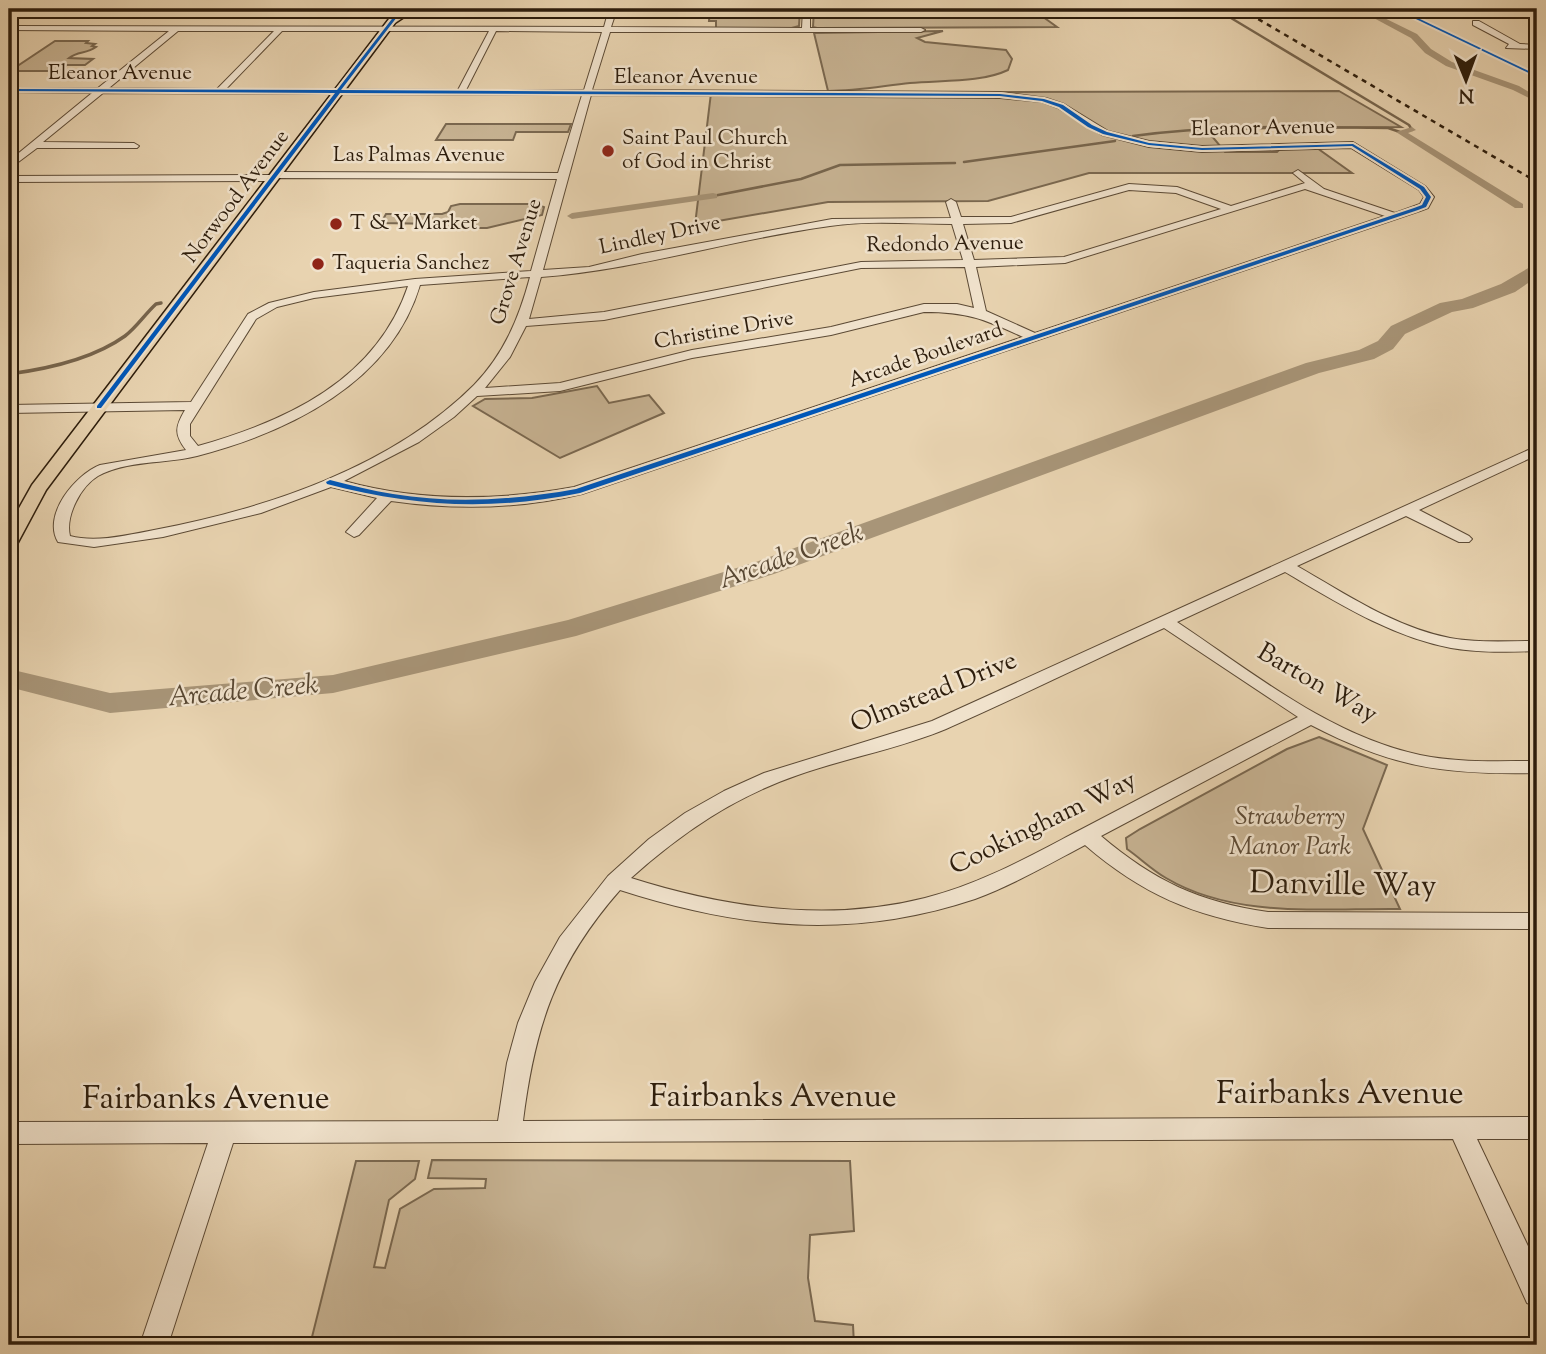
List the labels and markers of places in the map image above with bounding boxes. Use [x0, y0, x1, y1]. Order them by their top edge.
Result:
place label: Saint Paul Church of God in Christ [622, 124, 788, 178]
marker: Saint Paul Church of God in Christ [600, 143, 616, 159]
place label: T & Y Market [350, 209, 477, 239]
marker: T & Y Market [328, 216, 344, 232]
place label: Taqueria Sanchez [332, 249, 489, 279]
marker: Taqueria Sanchez [310, 256, 326, 272]

